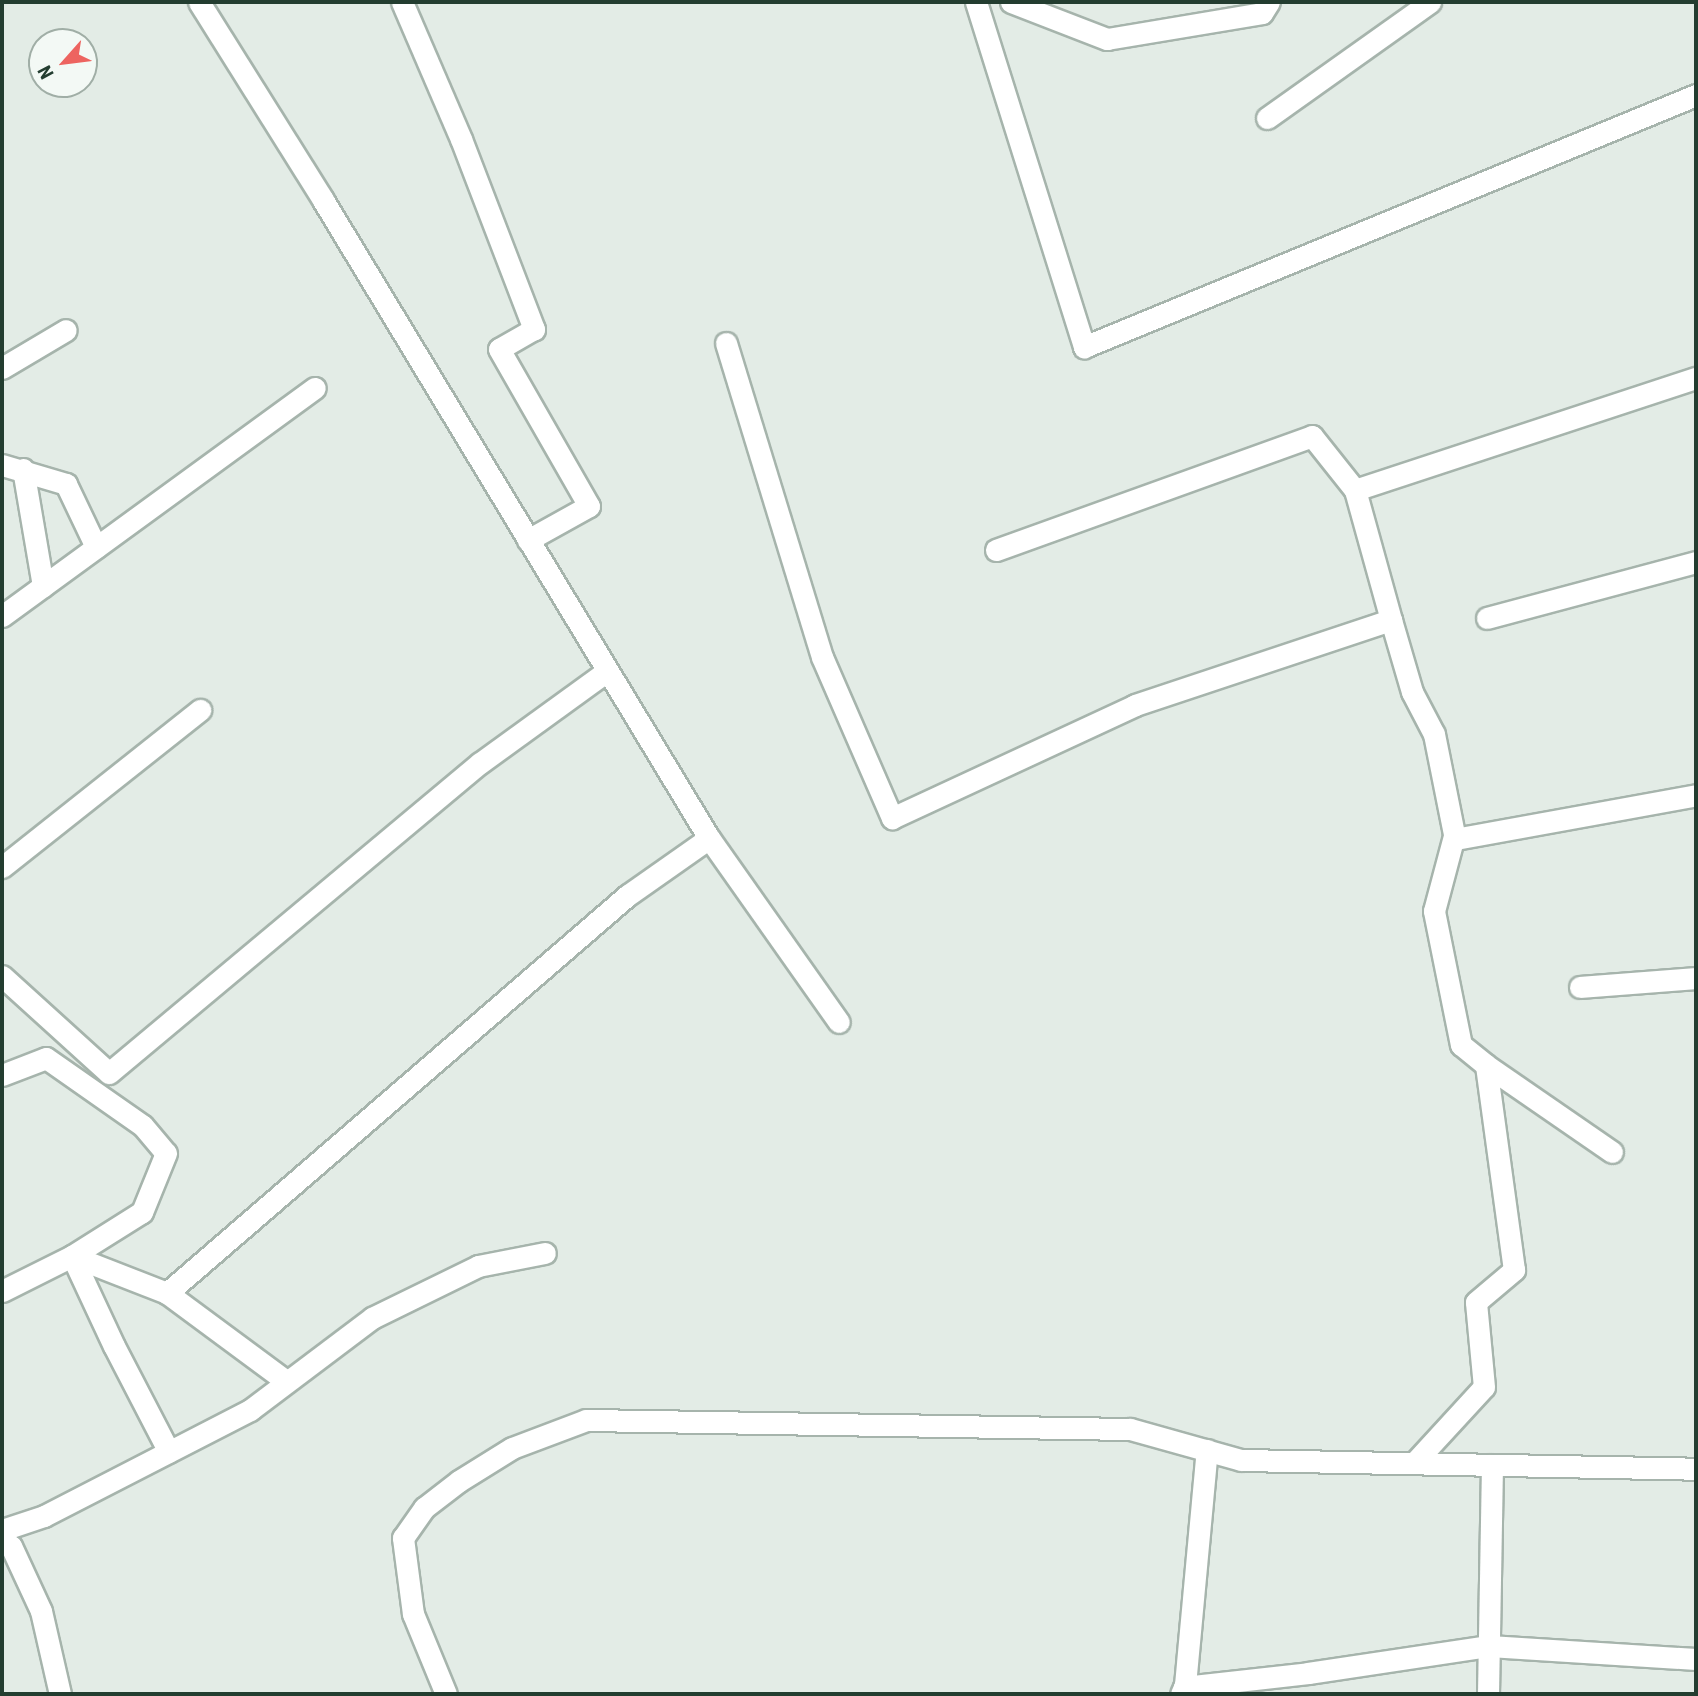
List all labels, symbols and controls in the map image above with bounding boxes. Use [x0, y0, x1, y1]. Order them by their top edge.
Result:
north arrow [28, 28, 98, 98]
text: N [33, 62, 59, 83]

